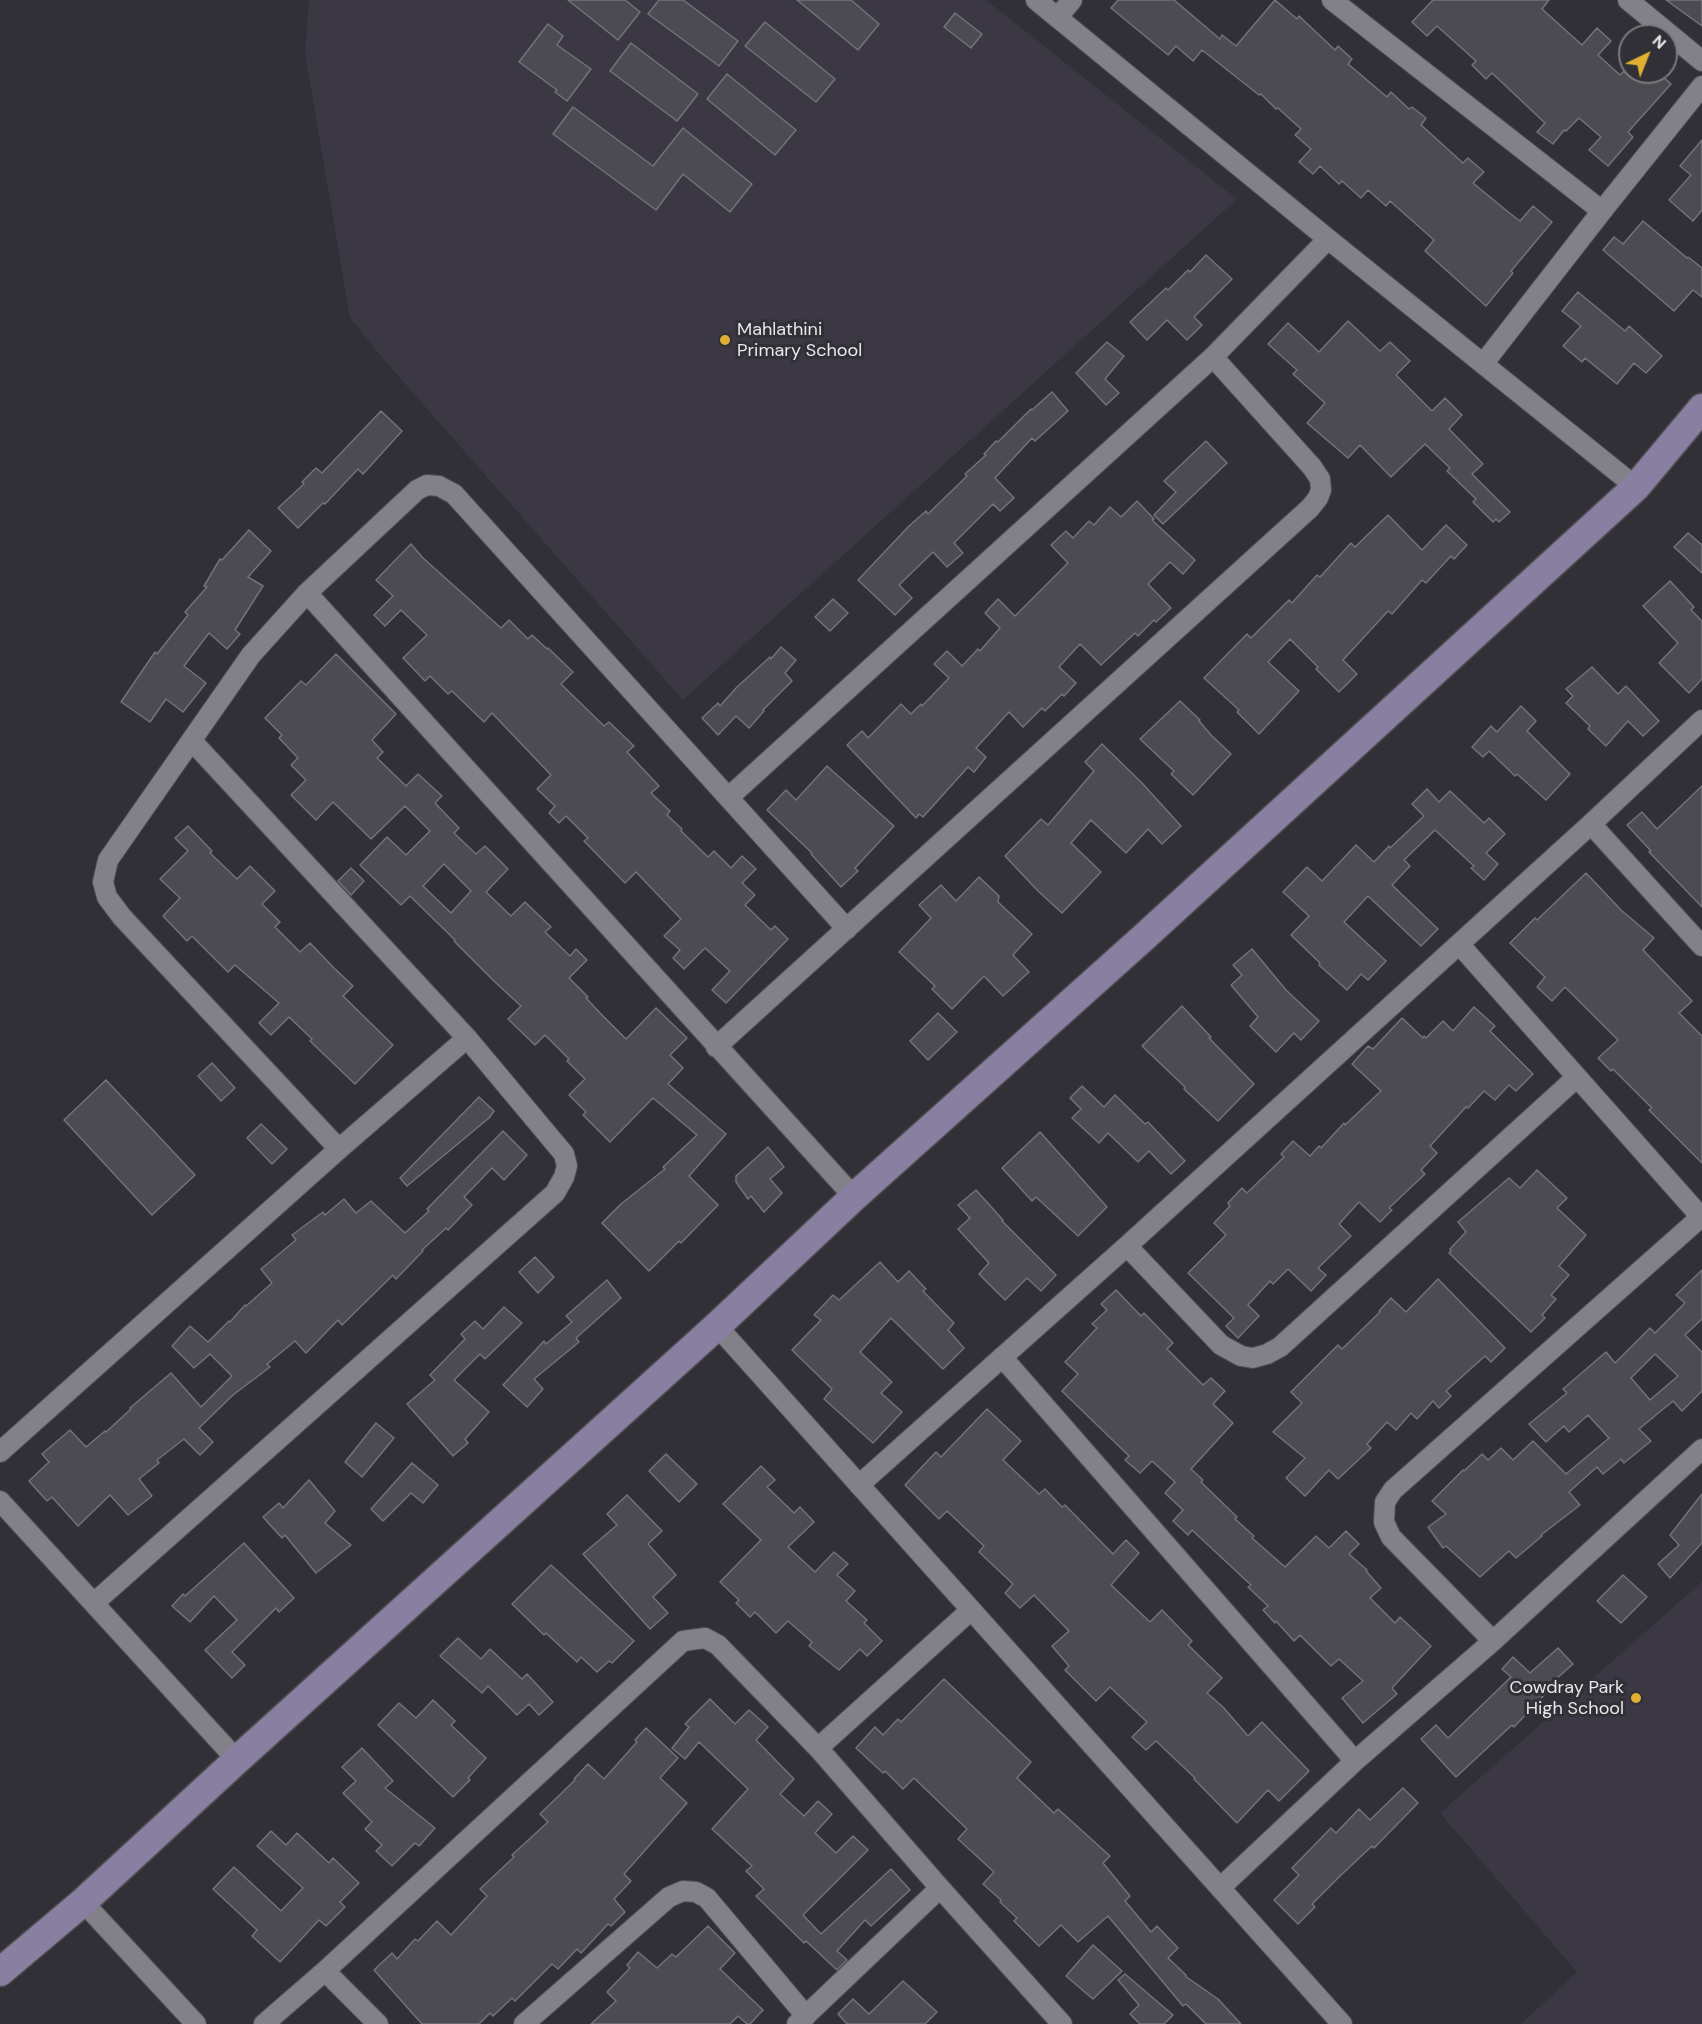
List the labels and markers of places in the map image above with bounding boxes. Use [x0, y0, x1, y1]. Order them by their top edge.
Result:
place label: Mahlathini Primary School [737, 319, 862, 362]
marker: Mahlathini Primary School [718, 333, 732, 347]
place label: Cowdray Park High School [1510, 1677, 1624, 1720]
marker: Cowdray Park High School [1629, 1691, 1643, 1705]

